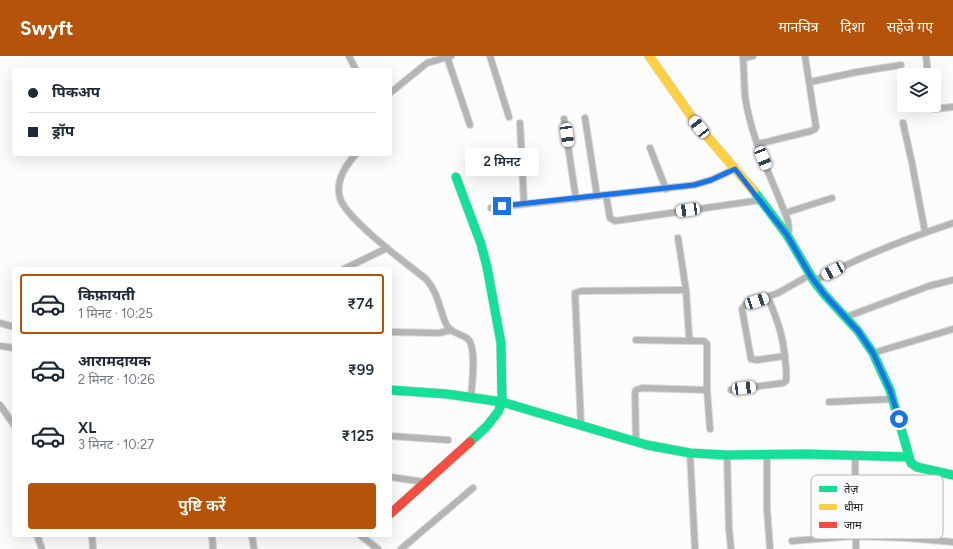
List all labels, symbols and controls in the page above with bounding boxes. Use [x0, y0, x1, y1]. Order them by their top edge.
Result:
text: Swyft [20, 17, 73, 40]
text: मानचित्र [778, 19, 818, 36]
text: दिशा [840, 19, 865, 36]
text: सहेजे गए [887, 19, 933, 36]
map controls [897, 68, 941, 112]
button: layers [897, 68, 941, 112]
text: पिकअप [52, 83, 100, 101]
car [687, 114, 711, 140]
text: ड्रॉप [52, 122, 74, 140]
car [559, 122, 575, 148]
car [753, 145, 773, 171]
callout: 2 मिनट [465, 148, 539, 176]
text: 2 मिनट [484, 154, 520, 169]
route end [493, 197, 511, 215]
car [675, 202, 701, 218]
car [820, 260, 846, 282]
icon: car [30, 286, 66, 322]
text: किफ़ायती [78, 286, 135, 304]
car [744, 292, 770, 310]
text: ₹74 [347, 295, 374, 313]
text: 1 मिनट · 10:25 [78, 306, 153, 321]
icon: car [30, 352, 66, 388]
text: आरामदायक [78, 352, 151, 370]
text: ₹99 [348, 361, 374, 379]
text: 2 मिनट · 10:26 [78, 372, 155, 387]
car [731, 381, 757, 395]
route start [890, 410, 908, 428]
icon: car [30, 418, 66, 454]
text: XL [78, 419, 96, 437]
text: ₹125 [341, 427, 374, 445]
text: 3 मिनट · 10:27 [78, 437, 154, 452]
legend [811, 475, 943, 539]
button: पुष्टि करें [28, 483, 376, 529]
text: तेज़ [844, 483, 859, 496]
text: धीमा [844, 501, 863, 514]
text: जाम [844, 519, 862, 532]

